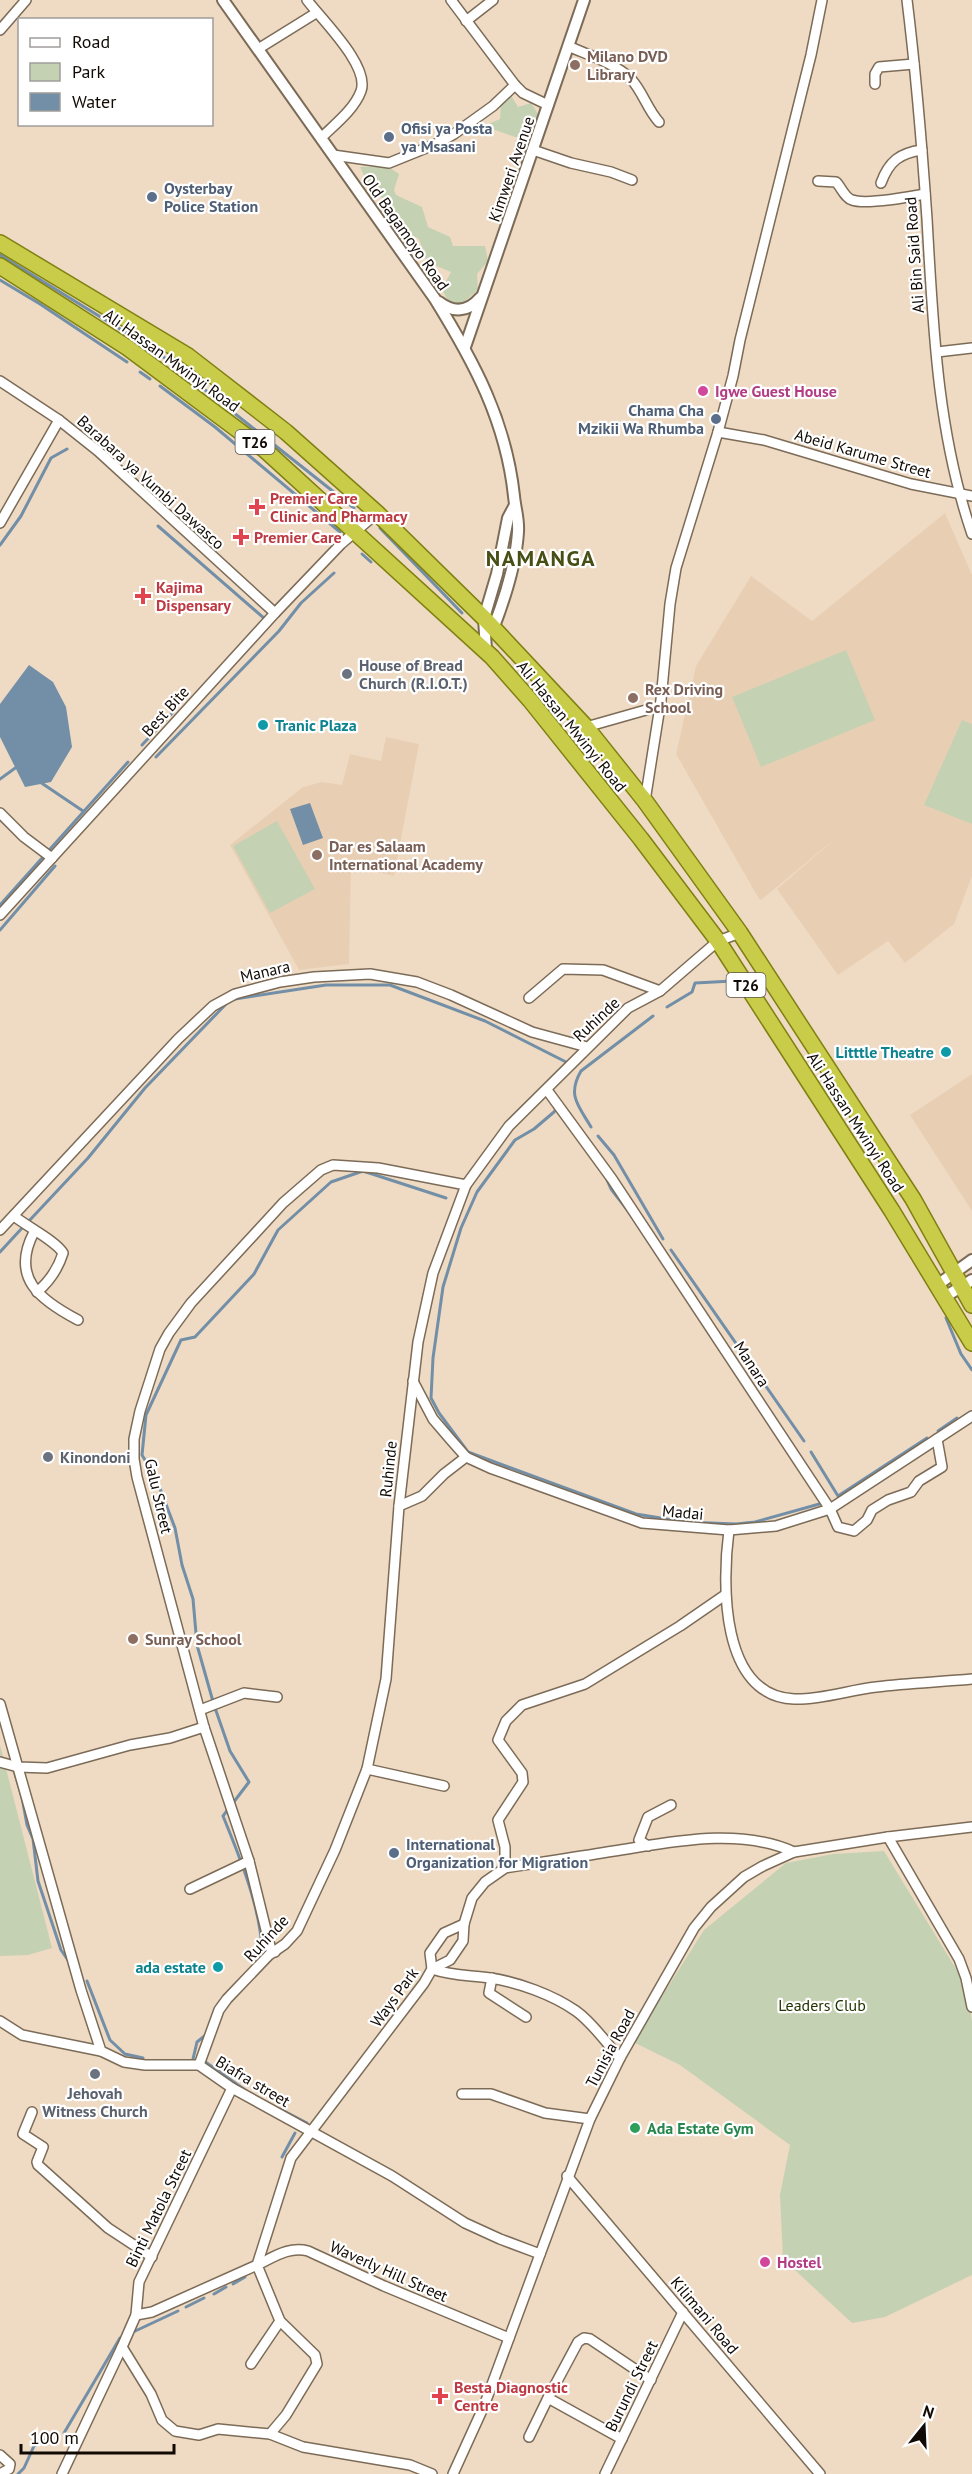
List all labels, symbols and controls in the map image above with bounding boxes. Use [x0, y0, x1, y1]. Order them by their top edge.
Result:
legend [18, 18, 213, 126]
text: Road [72, 30, 110, 53]
place label: Milano DVD Library [587, 46, 668, 84]
marker: Milano DVD Library [568, 58, 582, 72]
text: Park [72, 60, 105, 83]
text: Water [72, 90, 116, 113]
street label: Kimweri Avenue [484, 114, 538, 224]
place label: Ofisi ya Posta ya Msasani [400, 118, 492, 156]
marker: Ofisi ya Posta ya Msasani [382, 130, 396, 144]
street label: Old Bagamoyo Road [358, 170, 454, 294]
place label: Oysterbay Police Station [164, 178, 258, 216]
marker: Oysterbay Police Station [145, 190, 159, 204]
street label: Ali Bin Said Road [900, 196, 928, 314]
street label: Ali Hassan Mwinyi Road [100, 304, 244, 416]
place label: Igwe Guest House [715, 381, 837, 401]
marker: Igwe Guest House [696, 384, 710, 398]
place label: Chama Cha Mzikii Wa Rhumba [578, 400, 704, 438]
street label: Barabara ya Vumbi Dawasco [73, 411, 229, 553]
marker: Chama Cha Mzikii Wa Rhumba [709, 412, 723, 426]
street label: Abeid Karume Street [793, 424, 934, 482]
road number: T26 [236, 430, 274, 454]
place label: Premier Care Clinic and Pharmacy [270, 488, 408, 526]
marker: Premier Care Clinic and Pharmacy [248, 498, 266, 516]
place label: Premier Care [254, 527, 342, 547]
marker: Premier Care [232, 528, 250, 546]
district label: NAMANGA [486, 544, 596, 572]
place label: Kajima Dispensary [156, 577, 231, 615]
marker: Kajima Dispensary [134, 587, 152, 605]
place label: House of Bread Church (R.I.O.T.) [359, 655, 468, 693]
street label: Ali Hassan Mwinyi Road [513, 656, 631, 796]
marker: House of Bread Church (R.I.O.T.) [340, 667, 354, 681]
place label: Rex Driving School [645, 679, 723, 717]
street label: Best Bite [137, 682, 193, 740]
marker: Rex Driving School [626, 691, 640, 705]
place label: Tranic Plaza [275, 715, 357, 735]
marker: Tranic Plaza [256, 718, 270, 732]
place label: Dar es Salaam International Academy [329, 836, 483, 874]
marker: Dar es Salaam International Academy [310, 848, 324, 862]
street label: Manara [238, 956, 292, 986]
road number: T26 [726, 973, 766, 997]
street label: Ruhinde [569, 992, 623, 1046]
place label: Litttle Theatre [835, 1042, 934, 1062]
marker: Litttle Theatre [939, 1045, 953, 1059]
street label: Ali Hassan Mwinyi Road [803, 1048, 909, 1196]
street label: Manara [730, 1337, 774, 1391]
street label: Ruhinde [375, 1440, 401, 1498]
place label: Kinondoni [60, 1447, 131, 1467]
marker: Kinondoni [41, 1450, 55, 1464]
street label: Galu Street [141, 1457, 177, 1536]
street label: Madai [661, 1500, 705, 1524]
place label: Sunray School [145, 1629, 242, 1649]
marker: Sunray School [126, 1632, 140, 1646]
place label: International Organization for Migration [406, 1834, 588, 1872]
marker: International Organization for Migration [387, 1846, 401, 1860]
street label: Ruhinde [239, 1911, 293, 1965]
place label: ada estate [135, 1957, 206, 1977]
marker: ada estate [211, 1960, 225, 1974]
street label: Ways Park [366, 1963, 422, 2031]
park label: Leaders Club [778, 1995, 866, 2015]
street label: Tunisia Road [581, 2005, 639, 2091]
street label: Biafra street [212, 2051, 294, 2111]
marker: Jehovah Witness Church [88, 2067, 102, 2081]
place label: Jehovah Witness Church [42, 2083, 148, 2121]
place label: Ada Estate Gym [647, 2118, 754, 2138]
marker: Ada Estate Gym [628, 2121, 642, 2135]
street label: Binti Matola Street [121, 2145, 195, 2270]
street label: Waverly Hill Street [327, 2236, 452, 2306]
place label: Hostel [777, 2252, 821, 2272]
marker: Hostel [758, 2255, 772, 2269]
street label: Kilimani Road [667, 2272, 743, 2358]
street label: Burundi Street [600, 2337, 662, 2435]
place label: Besta Diagnostic Centre [454, 2377, 568, 2415]
marker: Besta Diagnostic Centre [431, 2387, 449, 2405]
north arrow [894, 2396, 954, 2456]
text: N [921, 2401, 937, 2423]
scale bar [21, 2417, 174, 2455]
text: 100 m [30, 2426, 79, 2449]

